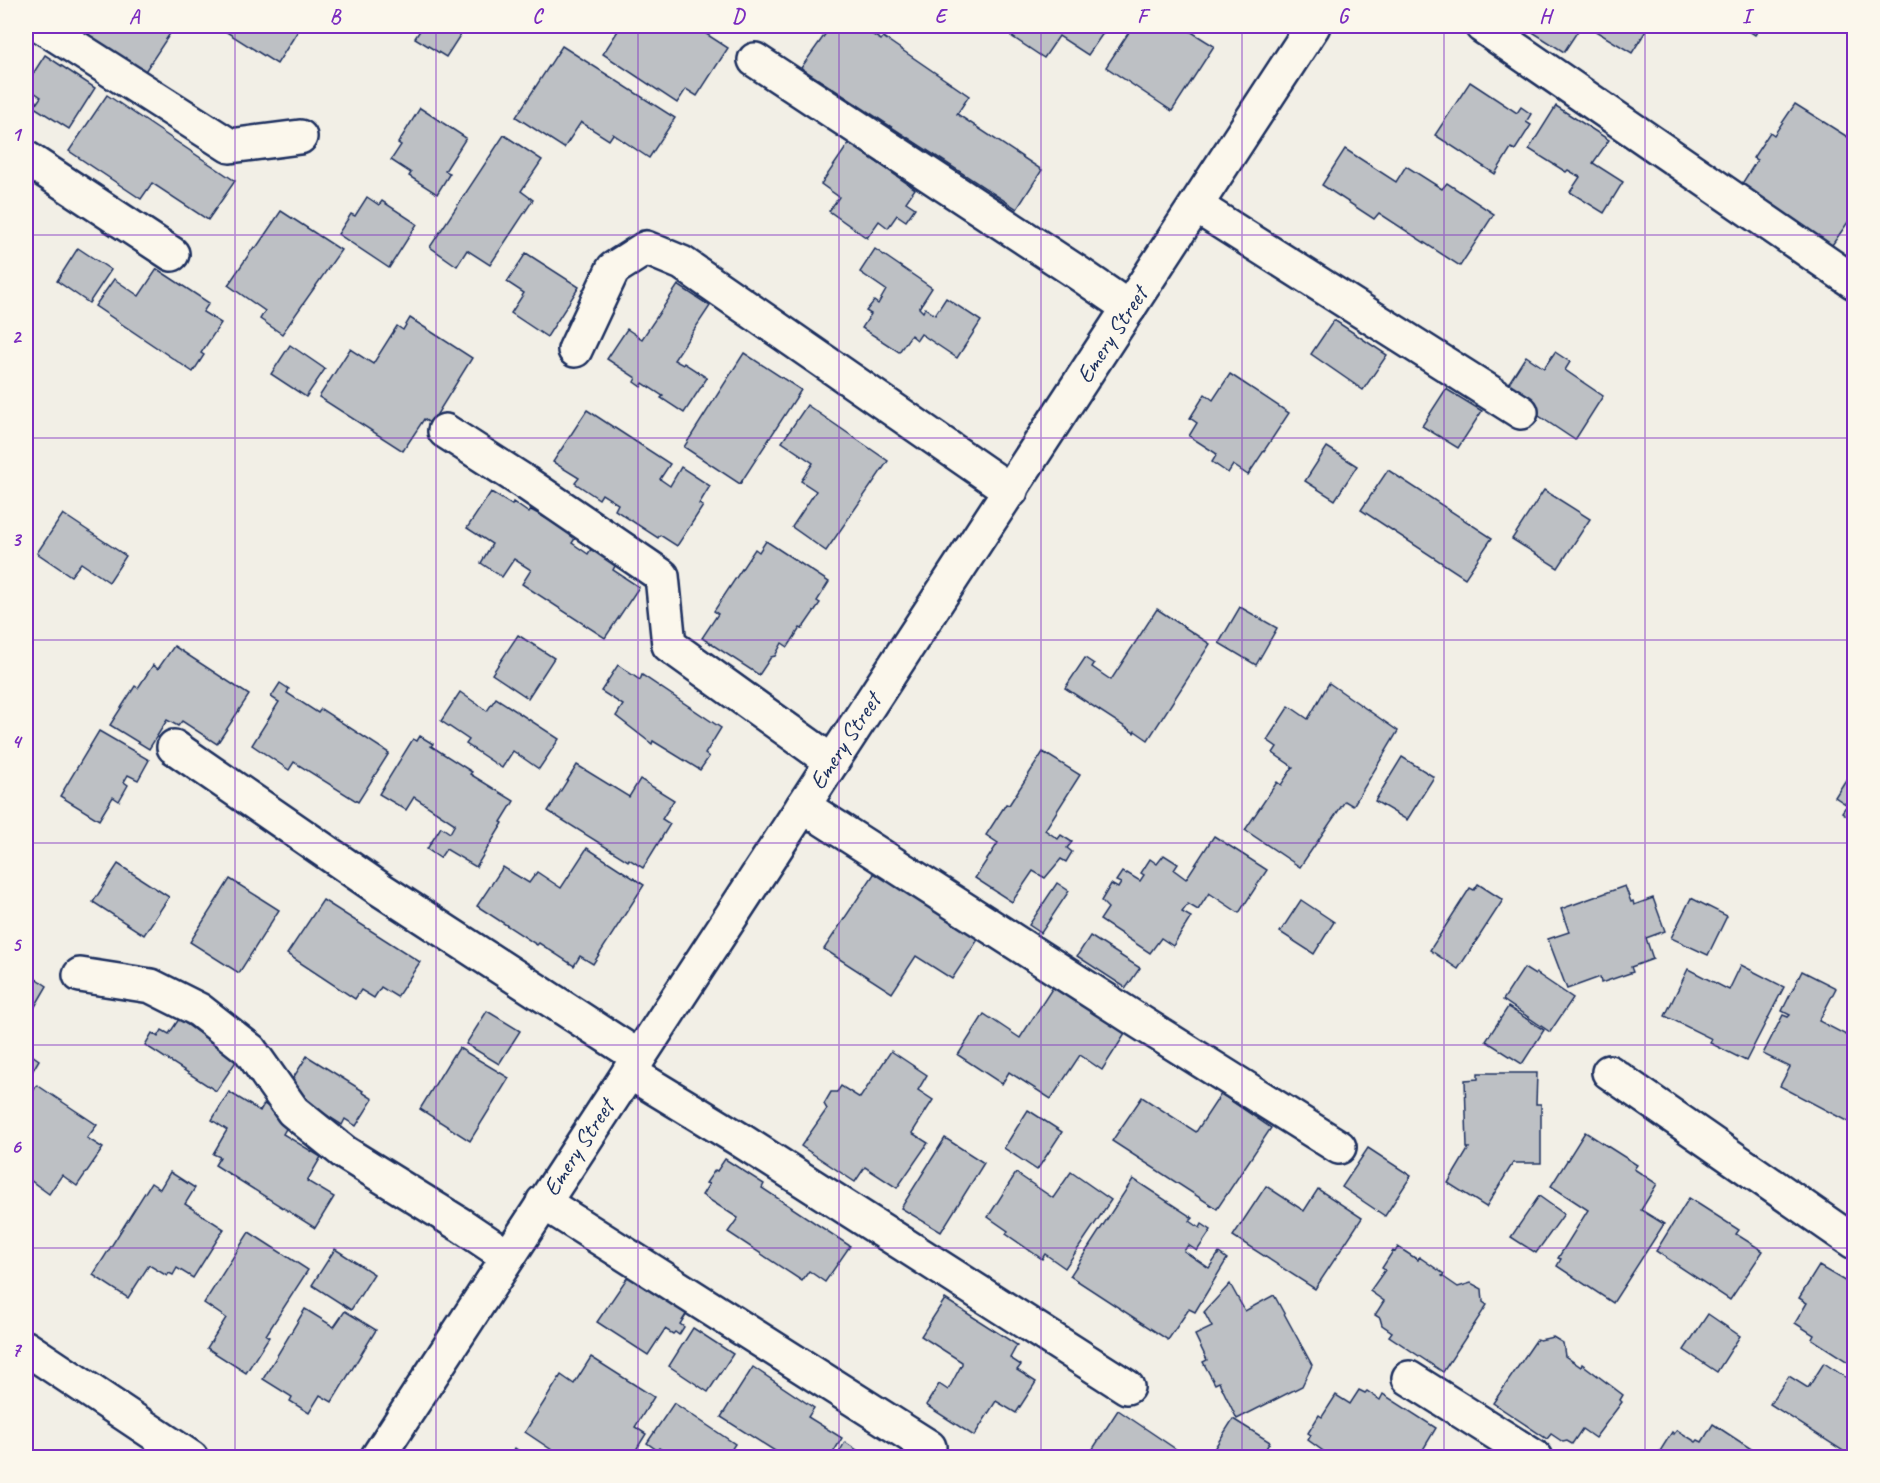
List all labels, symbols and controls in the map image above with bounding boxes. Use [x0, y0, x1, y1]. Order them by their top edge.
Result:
text: A [129, 4, 141, 29]
text: B [330, 4, 342, 29]
text: C [532, 4, 544, 29]
text: D [732, 4, 746, 29]
text: E [935, 4, 949, 29]
text: F [1137, 4, 1151, 29]
text: G [1338, 4, 1351, 29]
text: H [1539, 4, 1554, 29]
text: I [1742, 4, 1755, 29]
text: 1 [12, 122, 23, 147]
street label: Emery Street [1069, 279, 1156, 389]
text: 2 [12, 324, 23, 349]
text: 3 [12, 527, 23, 552]
street label: Emery Street [802, 685, 889, 795]
text: 4 [12, 729, 24, 754]
text: 5 [12, 932, 23, 957]
street label: Emery Street [536, 1091, 622, 1201]
text: 6 [11, 1134, 22, 1159]
text: 7 [12, 1337, 23, 1362]

